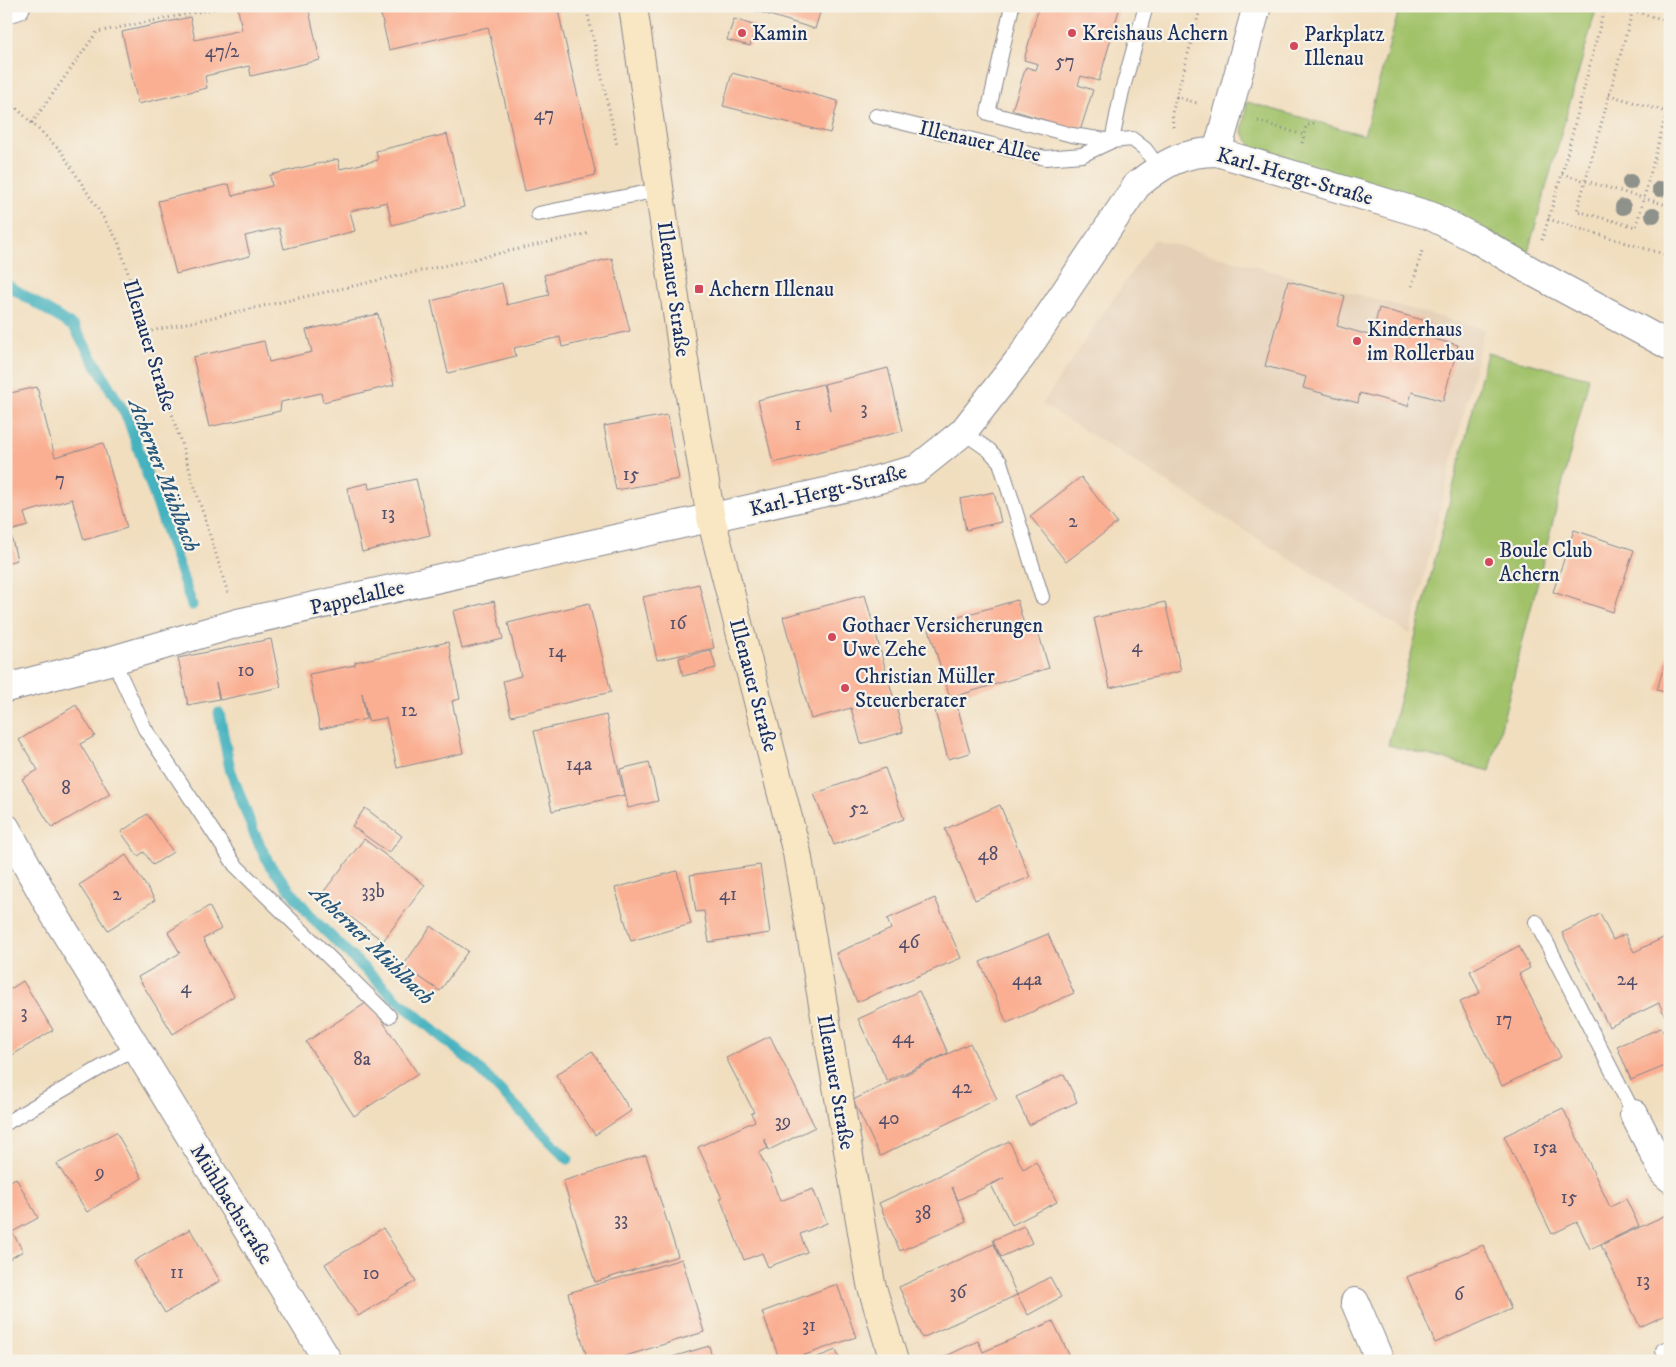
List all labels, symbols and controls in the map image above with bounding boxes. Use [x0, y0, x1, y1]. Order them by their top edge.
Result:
place label: Kamin [752, 21, 808, 47]
place label: Kreishaus Achern [1082, 21, 1228, 47]
place label: Parkplatz Illenau [1304, 22, 1385, 72]
marker: Kamin [736, 27, 748, 39]
marker: Kreishaus Achern [1066, 27, 1078, 39]
house number: 47/2 [205, 40, 240, 63]
marker: Parkplatz Illenau [1288, 40, 1300, 52]
house number: 57 [1055, 50, 1075, 73]
house number: 47 [534, 103, 554, 126]
street label: Illenauer Allee [916, 115, 1044, 169]
street label: Karl-Hergt-Straße [1214, 142, 1376, 212]
street label: Illenauer Straße [651, 220, 695, 359]
street label: Illenauer Straße [117, 276, 182, 415]
place label: Achern Illenau [709, 277, 834, 303]
marker: Achern Illenau [693, 283, 705, 295]
place label: Kinderhaus im Rollerbau [1367, 317, 1475, 367]
marker: Kinderhaus im Rollerbau [1351, 335, 1363, 347]
water label: Acherner Mühlbach [121, 392, 205, 556]
house number: 3 [860, 397, 868, 420]
house number: 1 [795, 413, 802, 436]
street label: Karl-Hergt-Straße [747, 459, 910, 523]
house number: 15 [623, 463, 640, 486]
house number: 7 [55, 468, 65, 491]
house number: 13 [381, 502, 395, 525]
house number: 2 [1068, 510, 1078, 533]
place label: Boule Club Achern [1499, 538, 1592, 588]
marker: Boule Club Achern [1483, 556, 1495, 568]
street label: Pappelallee [308, 574, 407, 621]
house number: 16 [670, 612, 688, 635]
place label: Gothaer Versicherungen Uwe Zehe [842, 613, 1043, 663]
street label: Illenauer Straße [723, 616, 783, 755]
marker: Gothaer Versicherungen Uwe Zehe [826, 631, 838, 643]
house number: 4 [1132, 635, 1144, 658]
house number: 14 [548, 640, 567, 663]
house number: 10 [237, 659, 255, 682]
place label: Christian Müller Steuerberater [855, 664, 995, 714]
marker: Christian Müller Steuerberater [839, 682, 851, 694]
house number: 12 [401, 699, 418, 722]
house number: 14a [566, 753, 592, 776]
house number: 8 [61, 777, 71, 800]
house number: 52 [850, 797, 869, 820]
house number: 48 [978, 843, 998, 866]
water label: Acherner Mühlbach [302, 877, 440, 1011]
house number: 33b [361, 880, 385, 903]
house number: 2 [112, 883, 122, 906]
house number: 41 [719, 883, 737, 906]
house number: 46 [899, 931, 921, 954]
house number: 44a [1012, 968, 1042, 991]
house number: 24 [1617, 968, 1638, 991]
house number: 4 [181, 976, 193, 999]
house number: 3 [20, 1001, 28, 1024]
house number: 17 [1496, 1008, 1513, 1031]
street label: Illenauer Straße [810, 1013, 860, 1152]
house number: 44 [892, 1026, 915, 1049]
house number: 8a [353, 1048, 371, 1071]
house number: 42 [952, 1076, 973, 1099]
house number: 40 [878, 1107, 900, 1130]
house number: 39 [775, 1110, 791, 1133]
house number: 15a [1533, 1136, 1557, 1159]
street label: Mühlbachstraße [184, 1139, 279, 1270]
house number: 9 [94, 1161, 105, 1184]
house number: 15 [1561, 1186, 1578, 1209]
house number: 38 [915, 1202, 931, 1225]
house number: 33 [614, 1208, 628, 1231]
house number: 11 [170, 1261, 184, 1284]
house number: 10 [362, 1262, 380, 1285]
house number: 13 [1636, 1269, 1650, 1292]
house number: 36 [950, 1281, 968, 1304]
house number: 6 [1454, 1283, 1465, 1306]
house number: 31 [802, 1314, 816, 1337]

